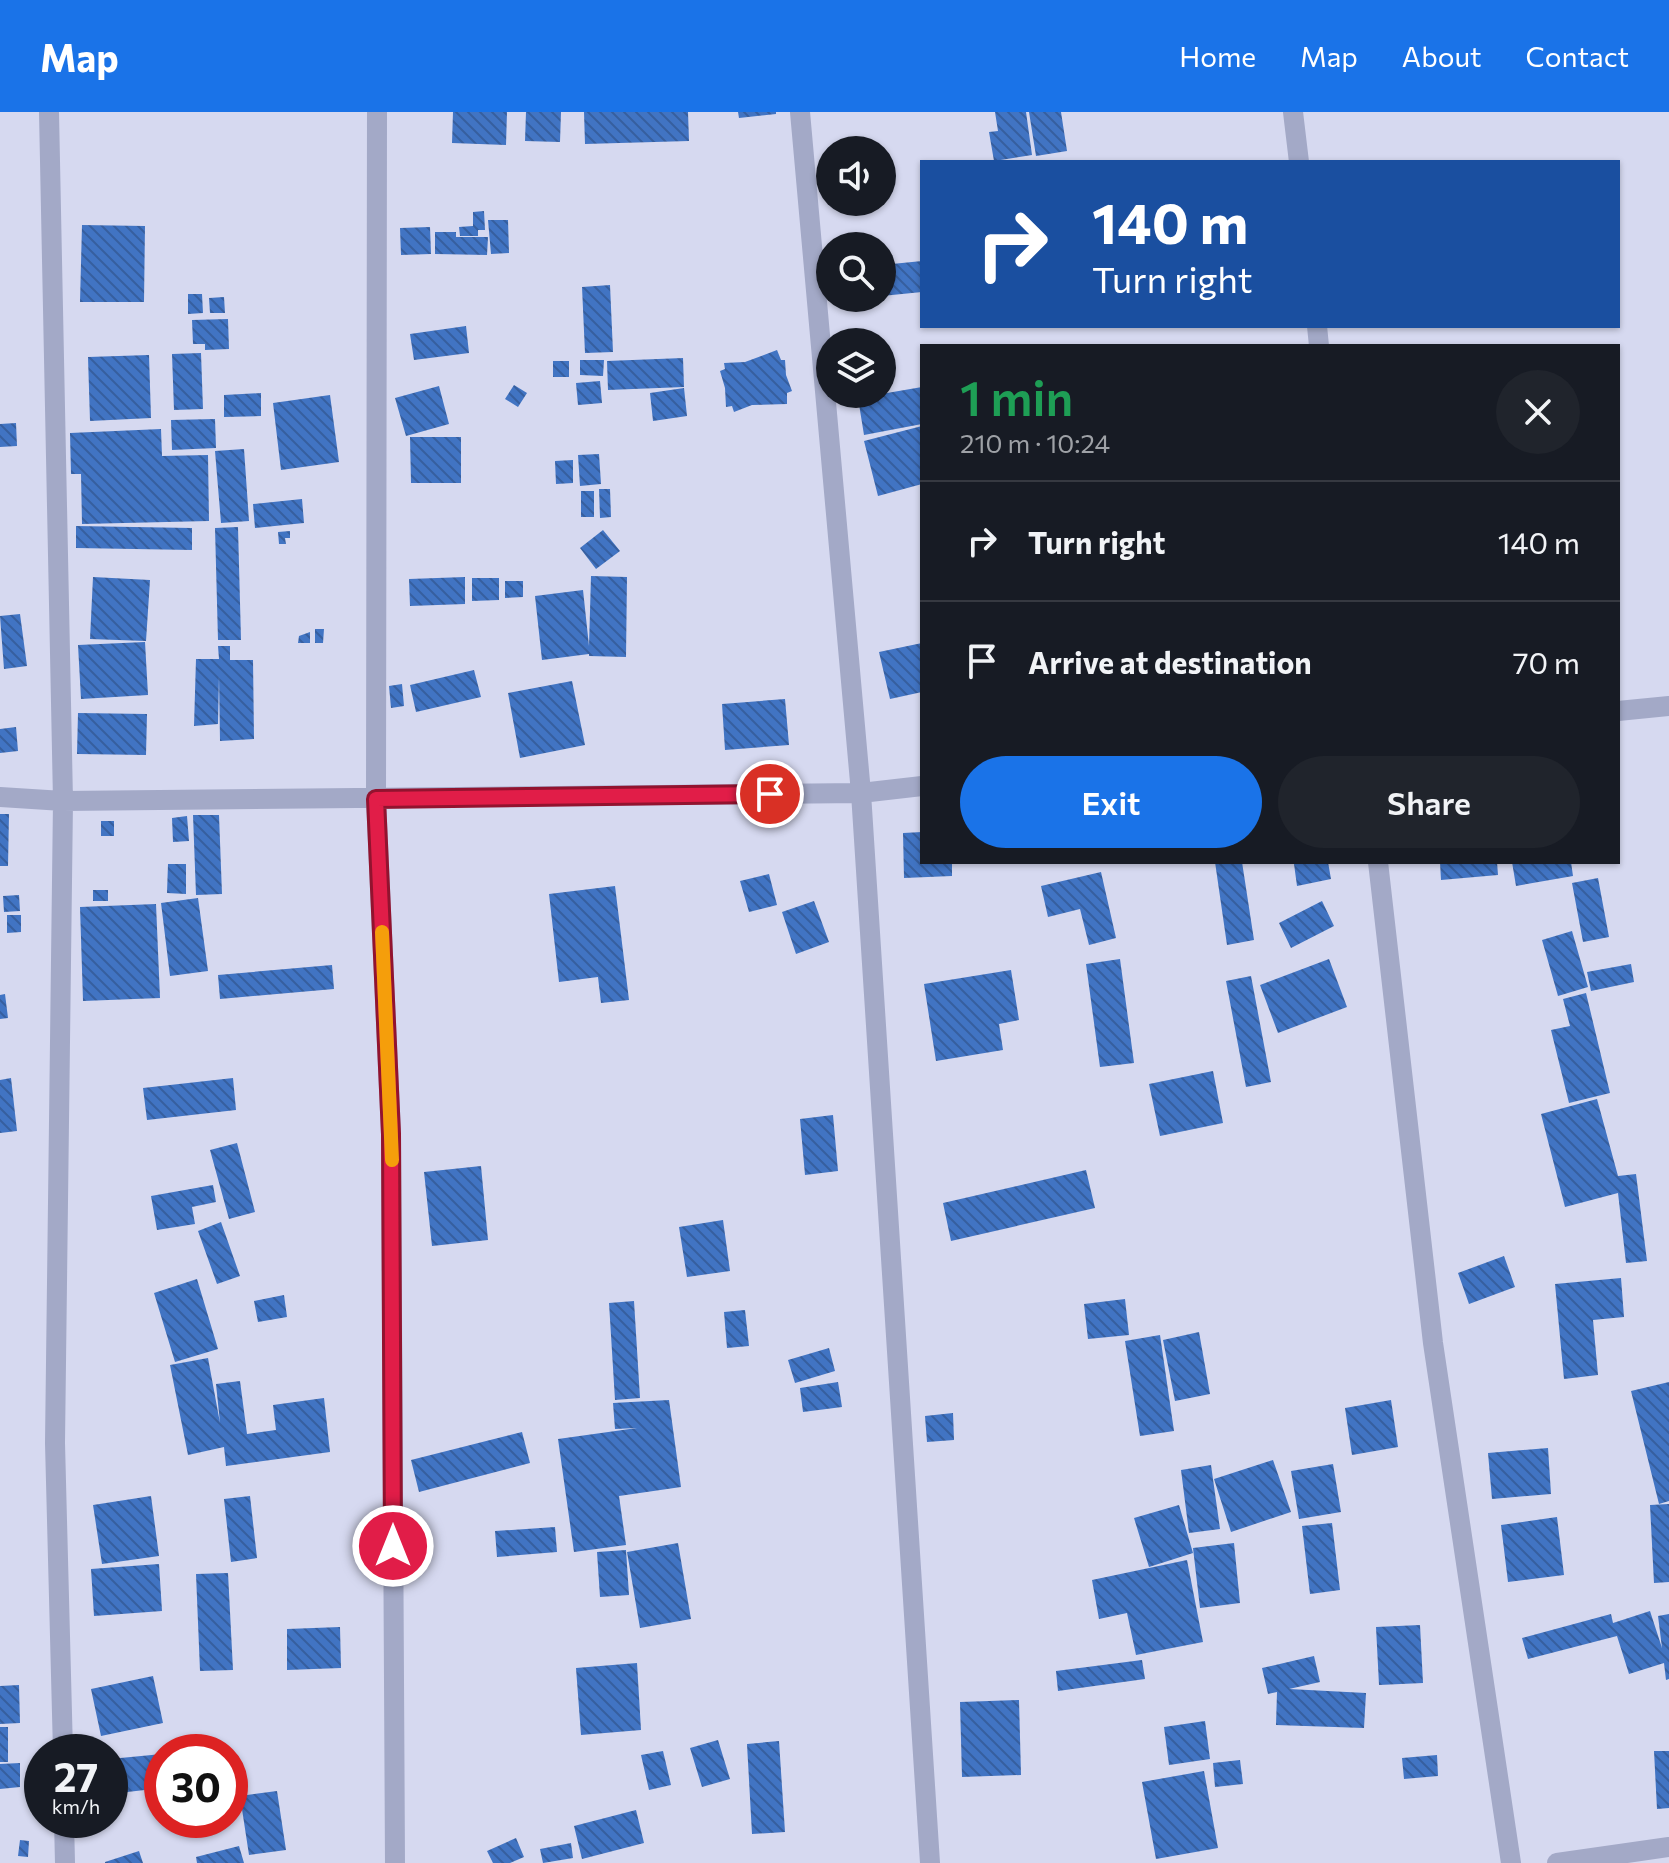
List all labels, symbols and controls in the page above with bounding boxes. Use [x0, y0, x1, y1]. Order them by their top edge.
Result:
text: Map [40, 33, 119, 80]
text: Home [1179, 39, 1256, 73]
text: Map [1300, 39, 1358, 73]
text: About [1402, 39, 1482, 73]
text: Contact [1526, 39, 1629, 73]
map controls [816, 136, 896, 408]
button: sound [816, 136, 896, 216]
text: 140 m [1092, 187, 1248, 256]
icon: right [960, 192, 1064, 296]
button: search [816, 232, 896, 312]
text: Turn right [1092, 256, 1253, 300]
button: layers [816, 328, 896, 408]
text: 1 min [960, 367, 1073, 426]
button: close [1496, 370, 1580, 454]
text: 210 m · 10:24 [960, 427, 1110, 458]
icon: right [960, 519, 1004, 563]
text: Turn right [1028, 523, 1165, 560]
text: 140 m [1498, 523, 1580, 560]
icon: arrive [960, 639, 1004, 683]
text: Arrive at destination [1028, 643, 1312, 680]
text: 70 m [1513, 643, 1580, 680]
button: Exit [960, 756, 1262, 848]
button: Share [1278, 756, 1580, 848]
pin [736, 760, 804, 828]
icon: arrive [748, 772, 792, 816]
position arrow [351, 1504, 435, 1588]
speed limit sign: 30 [144, 1734, 248, 1838]
text: 27 [54, 1751, 98, 1800]
text: km/h [52, 1794, 100, 1818]

